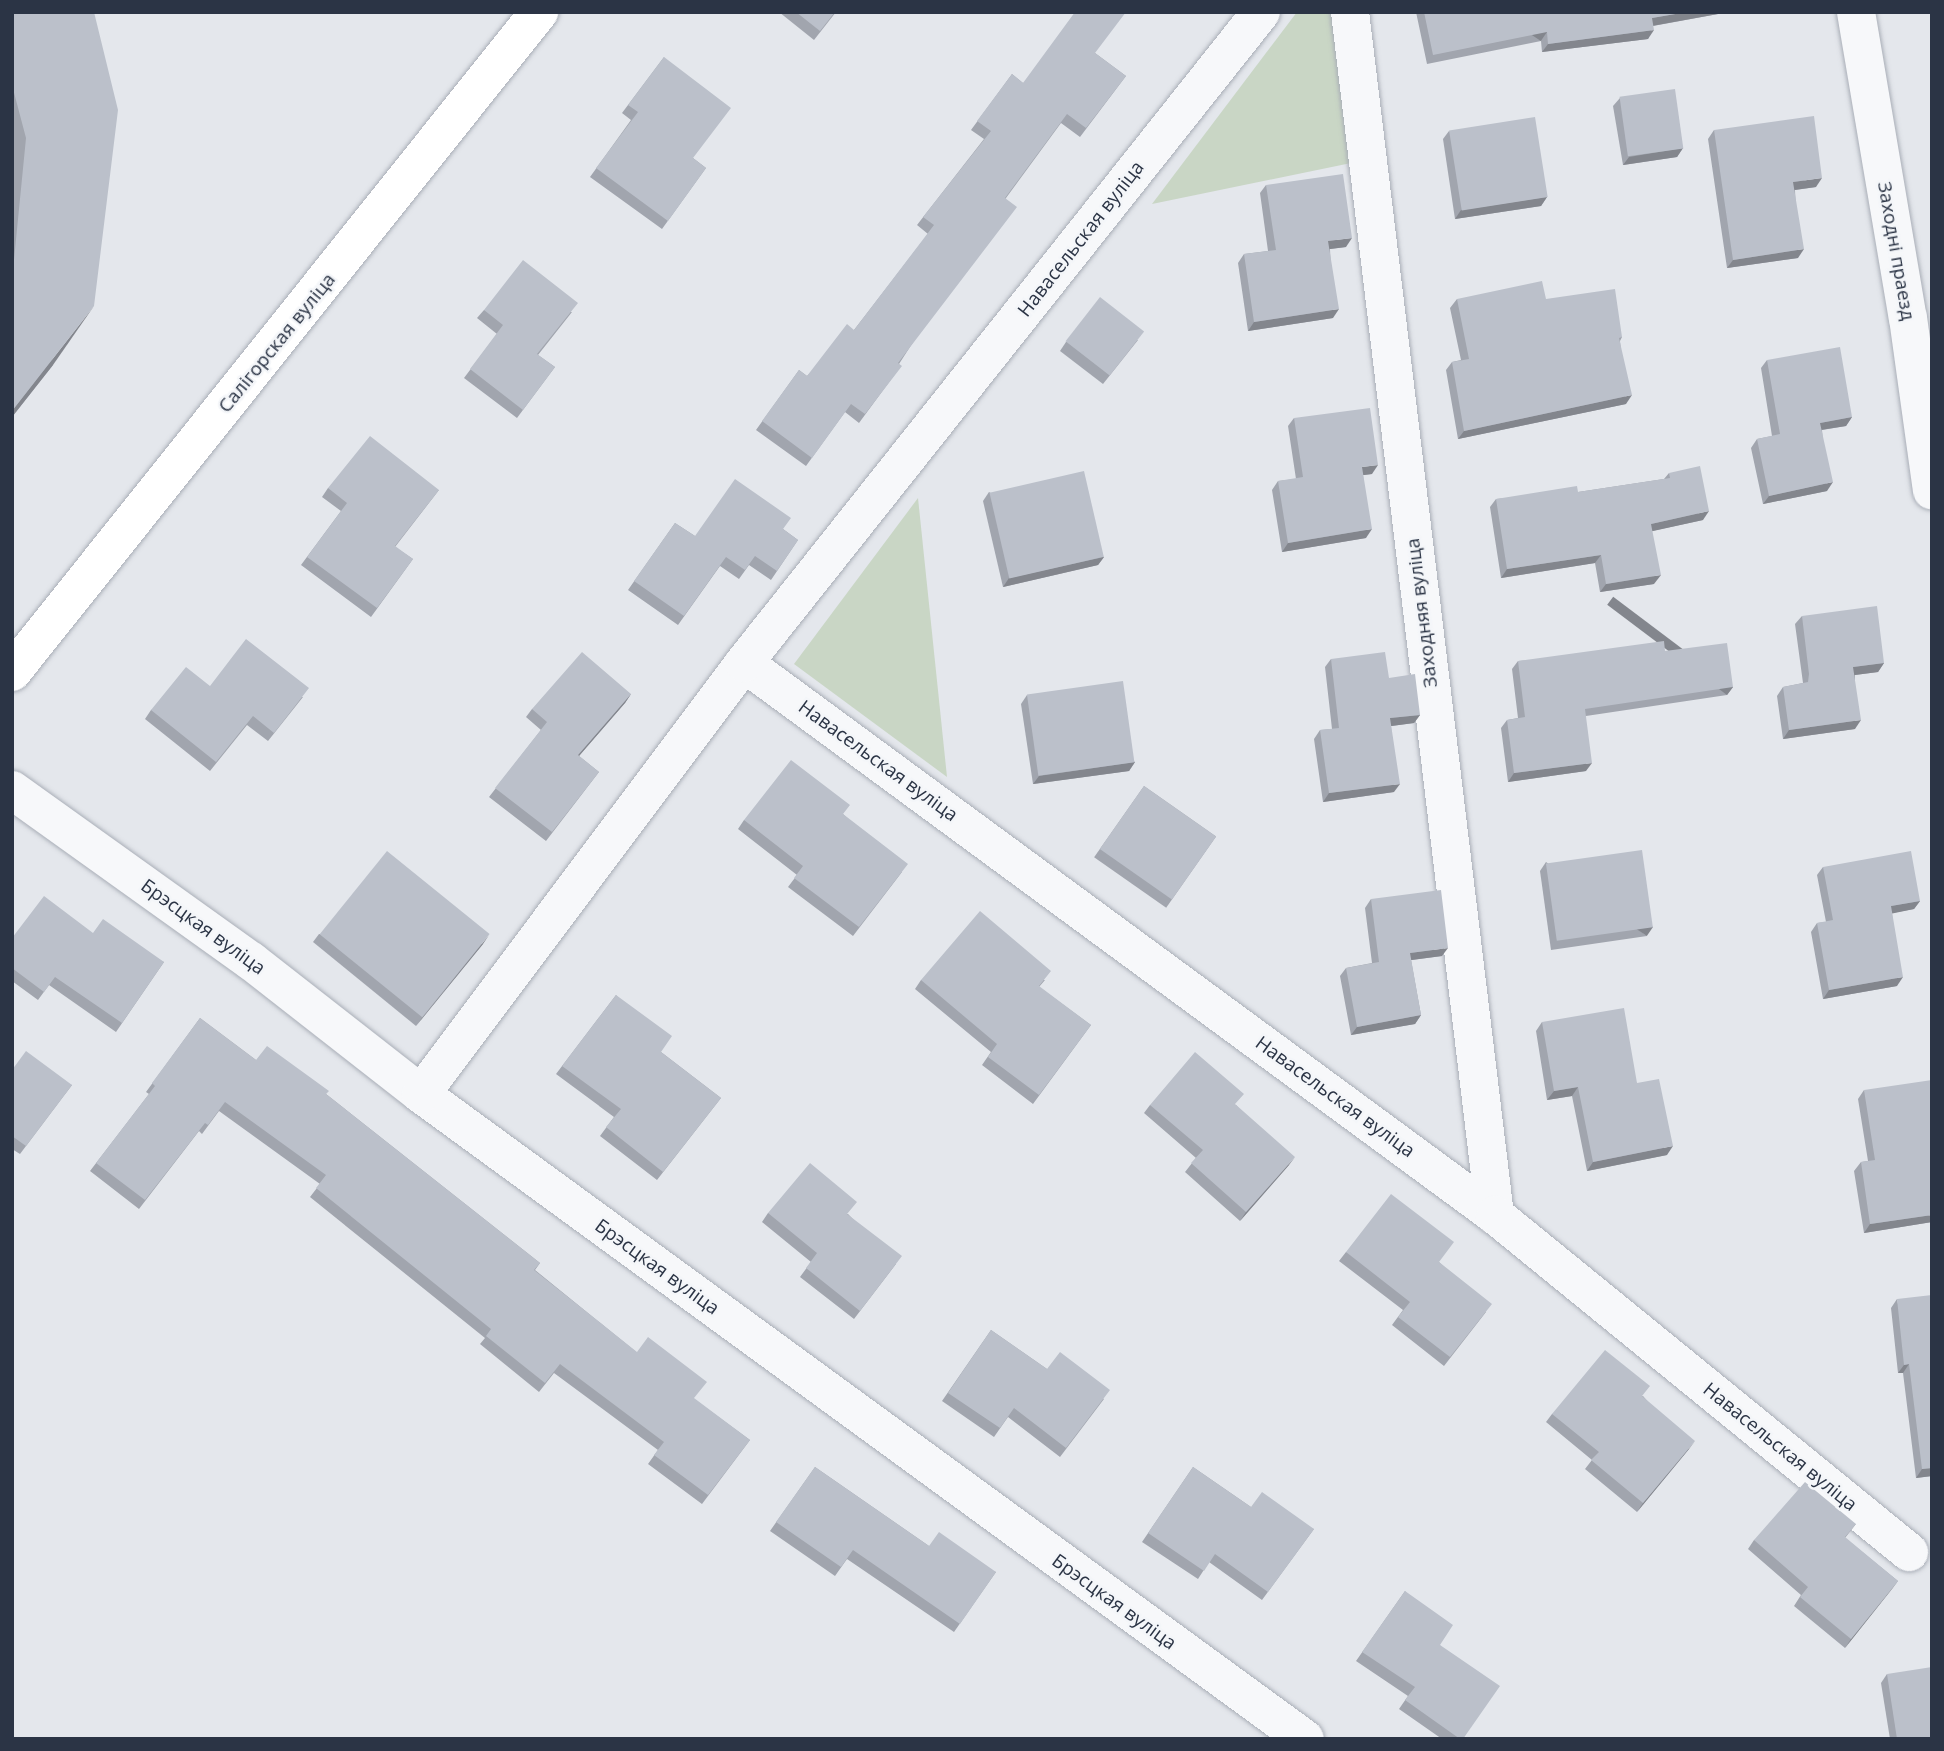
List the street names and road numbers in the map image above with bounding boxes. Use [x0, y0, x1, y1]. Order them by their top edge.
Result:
street label: Навасельская вуліца [1013, 157, 1149, 321]
street label: Заходні праезд [1873, 180, 1919, 322]
street label: Салігорская вуліца [214, 269, 340, 417]
street label: Заходняя вуліца [1402, 537, 1442, 689]
street label: Навасельская вуліца [794, 696, 962, 826]
street label: Брэсцкая вуліца [136, 874, 270, 980]
street label: Навасельская вуліца [1251, 1032, 1419, 1162]
street label: Брэсцкая вуліца [590, 1214, 724, 1320]
street label: Навасельская вуліца [1698, 1378, 1862, 1516]
street label: Брэсцкая вуліца [1047, 1549, 1181, 1655]

